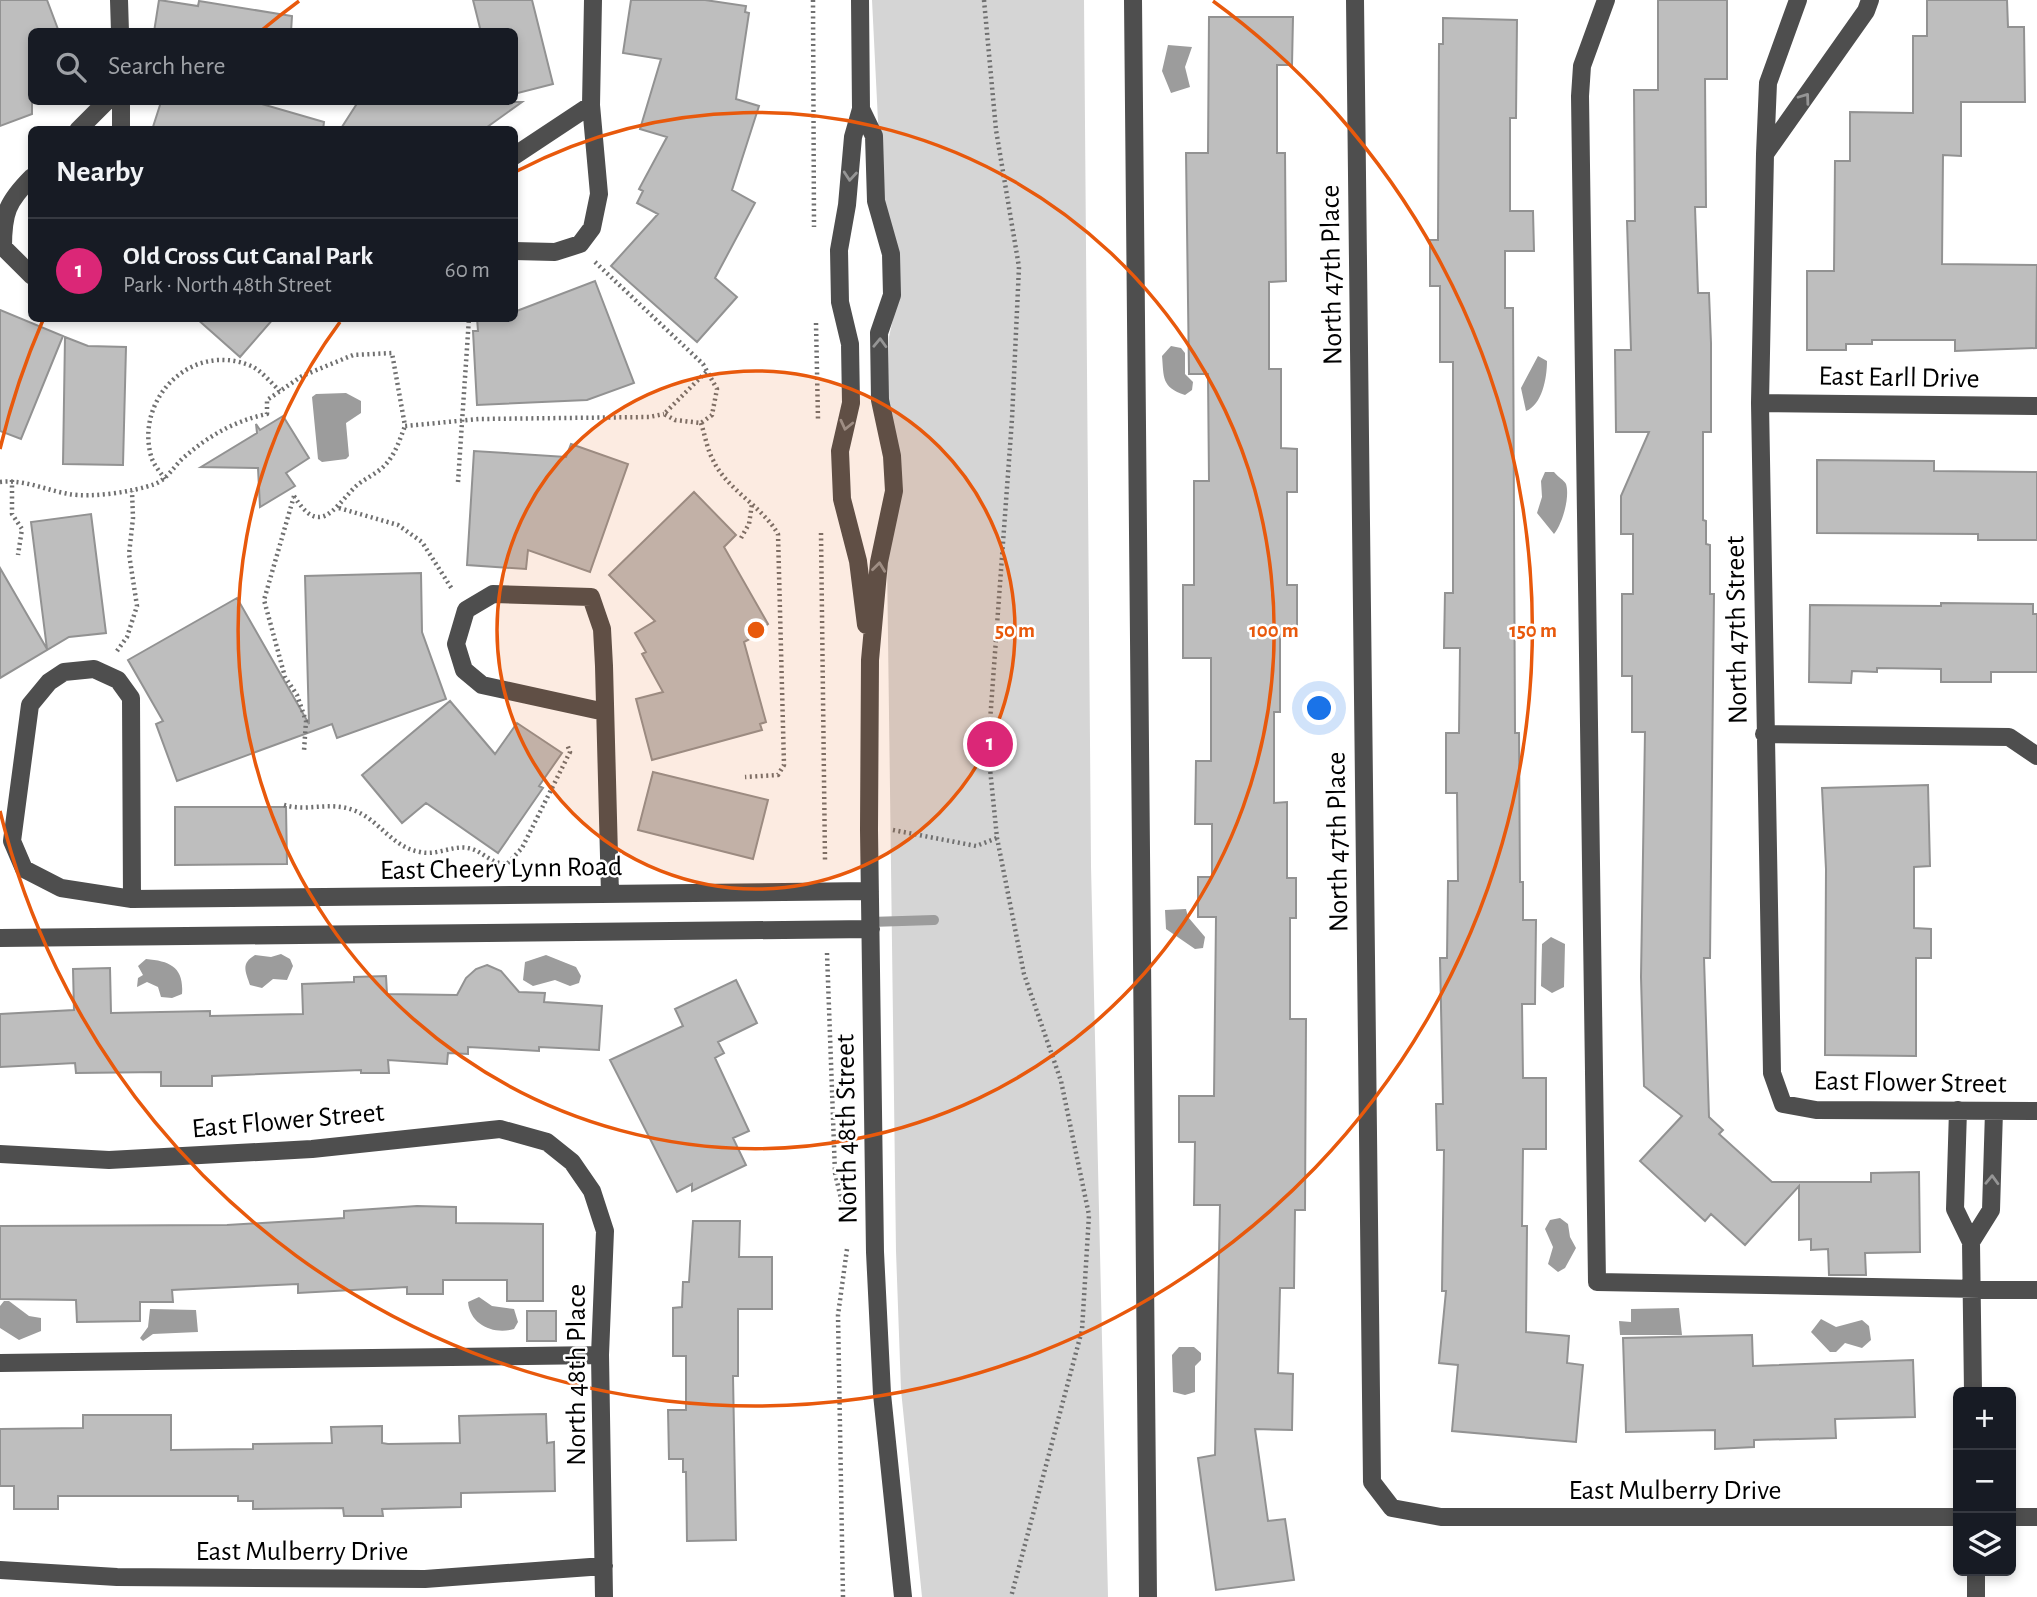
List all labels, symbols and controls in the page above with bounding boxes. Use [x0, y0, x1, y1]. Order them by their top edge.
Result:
search box [28, 28, 518, 105]
icon: search [52, 48, 90, 86]
text: Search here [108, 53, 226, 79]
one-way arrow [1797, 93, 1809, 106]
text: Nearby [56, 157, 144, 187]
one-way arrow [843, 171, 858, 182]
street label: North 47th Place [1316, 185, 1348, 365]
text: Old Cross Cut Canal Park [123, 243, 373, 269]
text: 1 [75, 259, 83, 282]
text: 60 m [445, 259, 490, 282]
text: Park · North 48th Street [123, 274, 332, 297]
one-way arrow [872, 337, 888, 348]
street label: East Earll Drive [1818, 363, 1980, 393]
one-way arrow [840, 419, 854, 431]
street label: North 47th Street [1721, 536, 1753, 724]
one-way arrow [871, 561, 886, 573]
centre of rings [744, 618, 768, 642]
text: 50 m [995, 620, 1035, 641]
text: 100 m [1249, 620, 1299, 641]
text: 150 m [1509, 620, 1557, 641]
your location [1302, 691, 1336, 725]
pin: 1 [967, 718, 1013, 770]
street label: North 47th Place [1322, 752, 1354, 932]
street label: East Cheery Lynn Road [380, 853, 622, 885]
street label: North 48th Street [831, 1034, 863, 1224]
street label: East Flower Street [1813, 1067, 2007, 1099]
street label: East Flower Street [191, 1099, 385, 1143]
one-way arrow [1984, 1174, 1999, 1185]
street label: North 48th Place [563, 1284, 591, 1466]
map controls [1953, 1387, 2016, 1576]
button: + [1953, 1387, 2016, 1450]
button: − [1953, 1450, 2016, 1513]
street label: East Mulberry Drive [1568, 1477, 1782, 1505]
button: layers [1953, 1513, 2016, 1576]
street label: East Mulberry Drive [195, 1538, 409, 1566]

